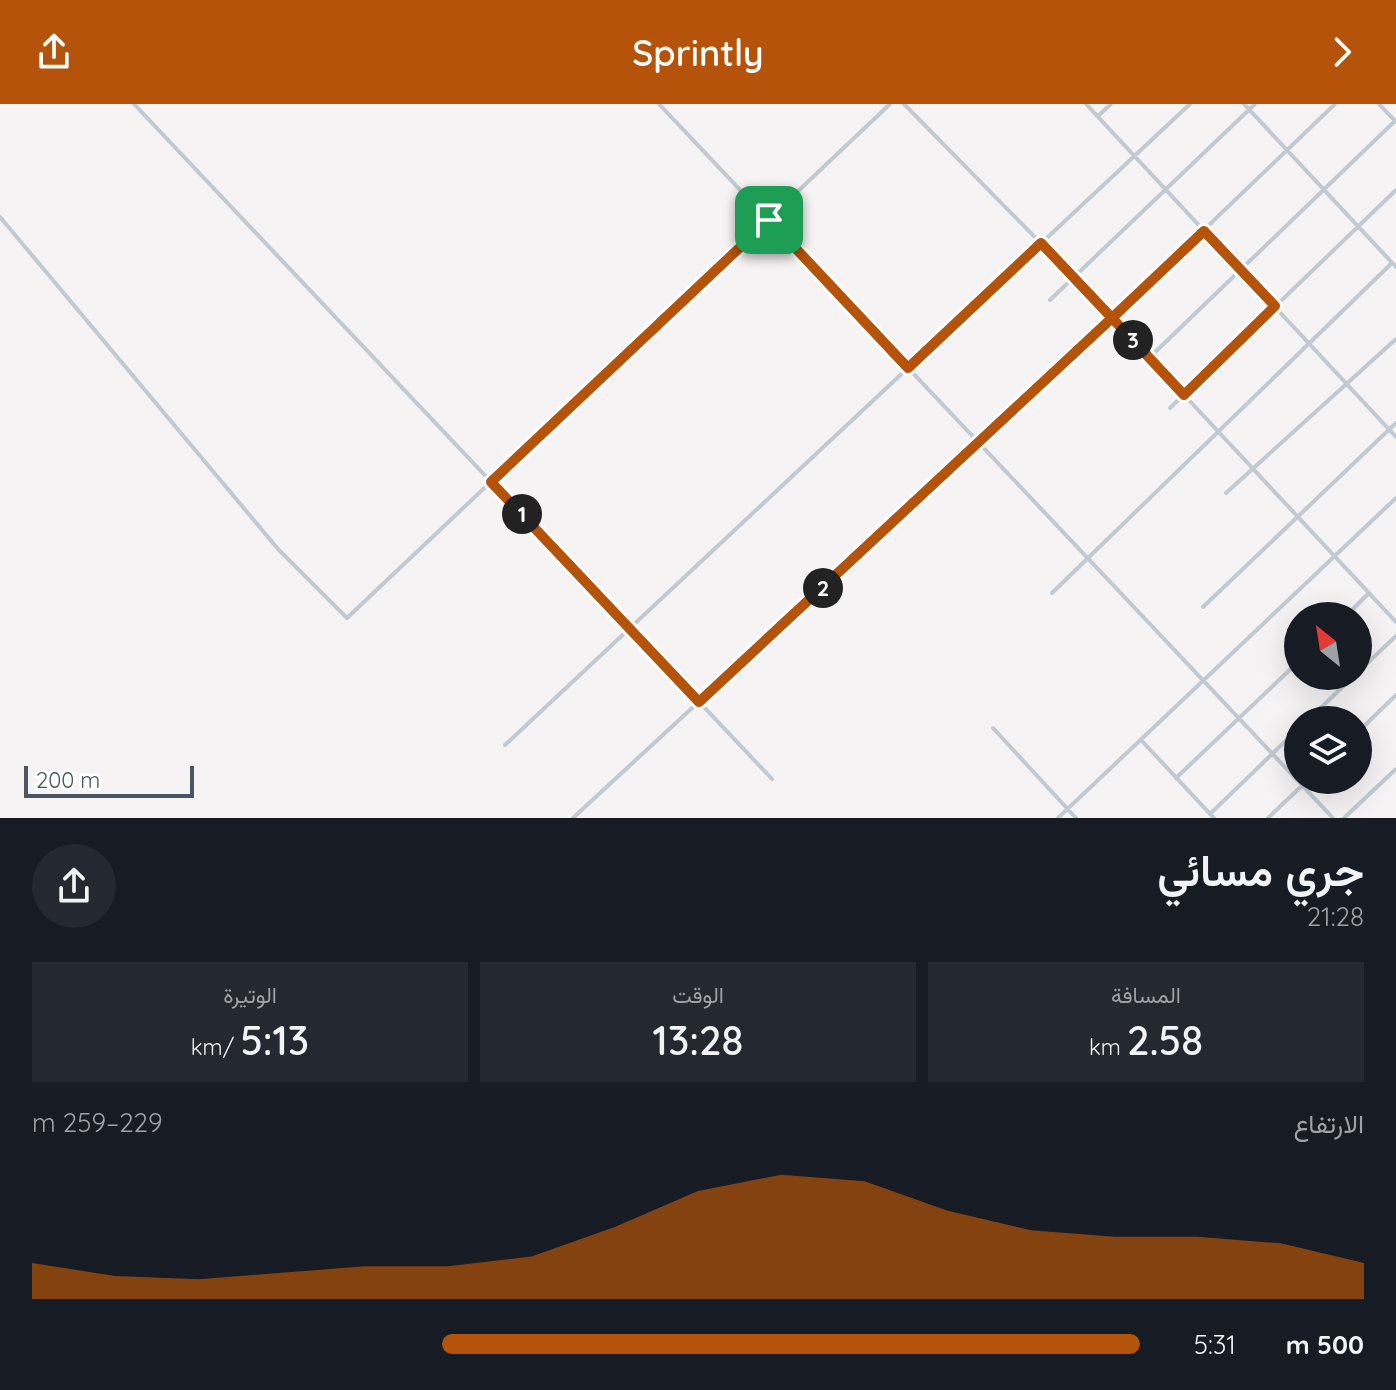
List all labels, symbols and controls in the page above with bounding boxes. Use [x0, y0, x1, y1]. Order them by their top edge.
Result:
icon: share [32, 30, 76, 74]
text: Sprintly [632, 30, 764, 75]
icon: forward [1320, 30, 1364, 74]
pin [735, 186, 803, 254]
icon: arrive [747, 198, 791, 242]
pin: 3 [1113, 320, 1153, 360]
text: 3 [1127, 326, 1139, 354]
pin: 1 [502, 494, 542, 534]
text: 1 [518, 500, 526, 528]
pin: 2 [803, 568, 843, 608]
text: 2 [817, 574, 829, 602]
north arrow [1284, 602, 1372, 690]
map controls [1284, 602, 1372, 794]
button: layers [1284, 706, 1372, 794]
scale bar [24, 762, 194, 798]
text: 200 m [36, 766, 100, 794]
text: جري مسائي [1157, 842, 1364, 897]
button: share [32, 844, 116, 928]
text: 21:28 [1307, 900, 1364, 933]
text: الوتيرة [223, 981, 277, 1009]
text: الوقت [672, 981, 724, 1009]
text: المسافة [1111, 981, 1181, 1009]
text: 5:13 [240, 1015, 309, 1065]
text: 13:28 [653, 1015, 743, 1065]
text: 2.58 [1127, 1015, 1203, 1065]
text: /km [191, 1033, 240, 1061]
text: km [1089, 1033, 1127, 1061]
text: 229–259 m [32, 1106, 163, 1139]
text: الارتفاع [1293, 1107, 1364, 1140]
text: 5:31 [1194, 1328, 1236, 1361]
text: 500 m [1286, 1328, 1364, 1361]

